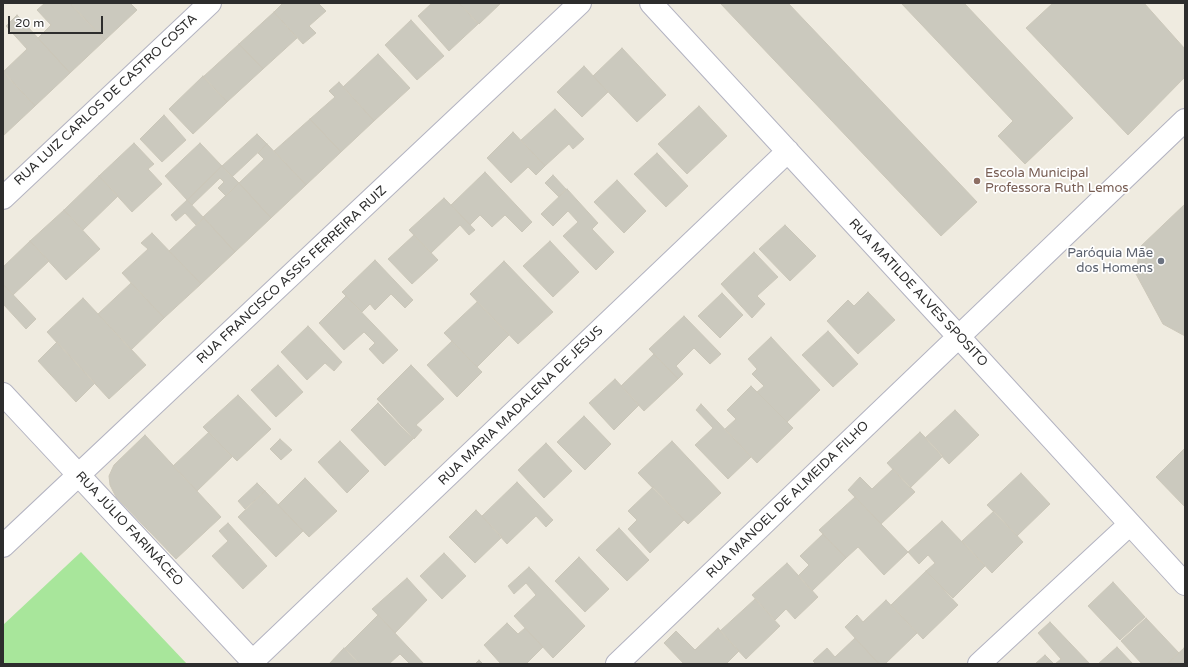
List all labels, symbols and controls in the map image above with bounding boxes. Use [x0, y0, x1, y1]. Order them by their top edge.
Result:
scale bar [10, 8, 105, 34]
street label: RUA LUIZ CARLOS DE CASTRO COSTA [11, 11, 201, 189]
text: 20 m [15, 16, 44, 30]
place label: Escola Municipal Professora Ruth Lemos [985, 166, 1129, 197]
marker: Escola Municipal Professora Ruth Lemos [972, 176, 982, 186]
street label: RUA FRANCISCO ASSIS FERREIRA RUIZ [194, 183, 390, 367]
street label: RUA MATILDE ALVES SPOSITO [845, 216, 991, 370]
place label: Paróquia Mãe dos Homens [1067, 246, 1153, 277]
marker: Paróquia Mãe dos Homens [1156, 256, 1166, 266]
street label: RUA MARIA MADALENA DE JESUS [435, 323, 607, 489]
street label: RUA MANOEL DE ALMEIDA FILHO [704, 418, 872, 582]
street label: RUA JÚLIO FARINÁCEO [72, 469, 186, 589]

